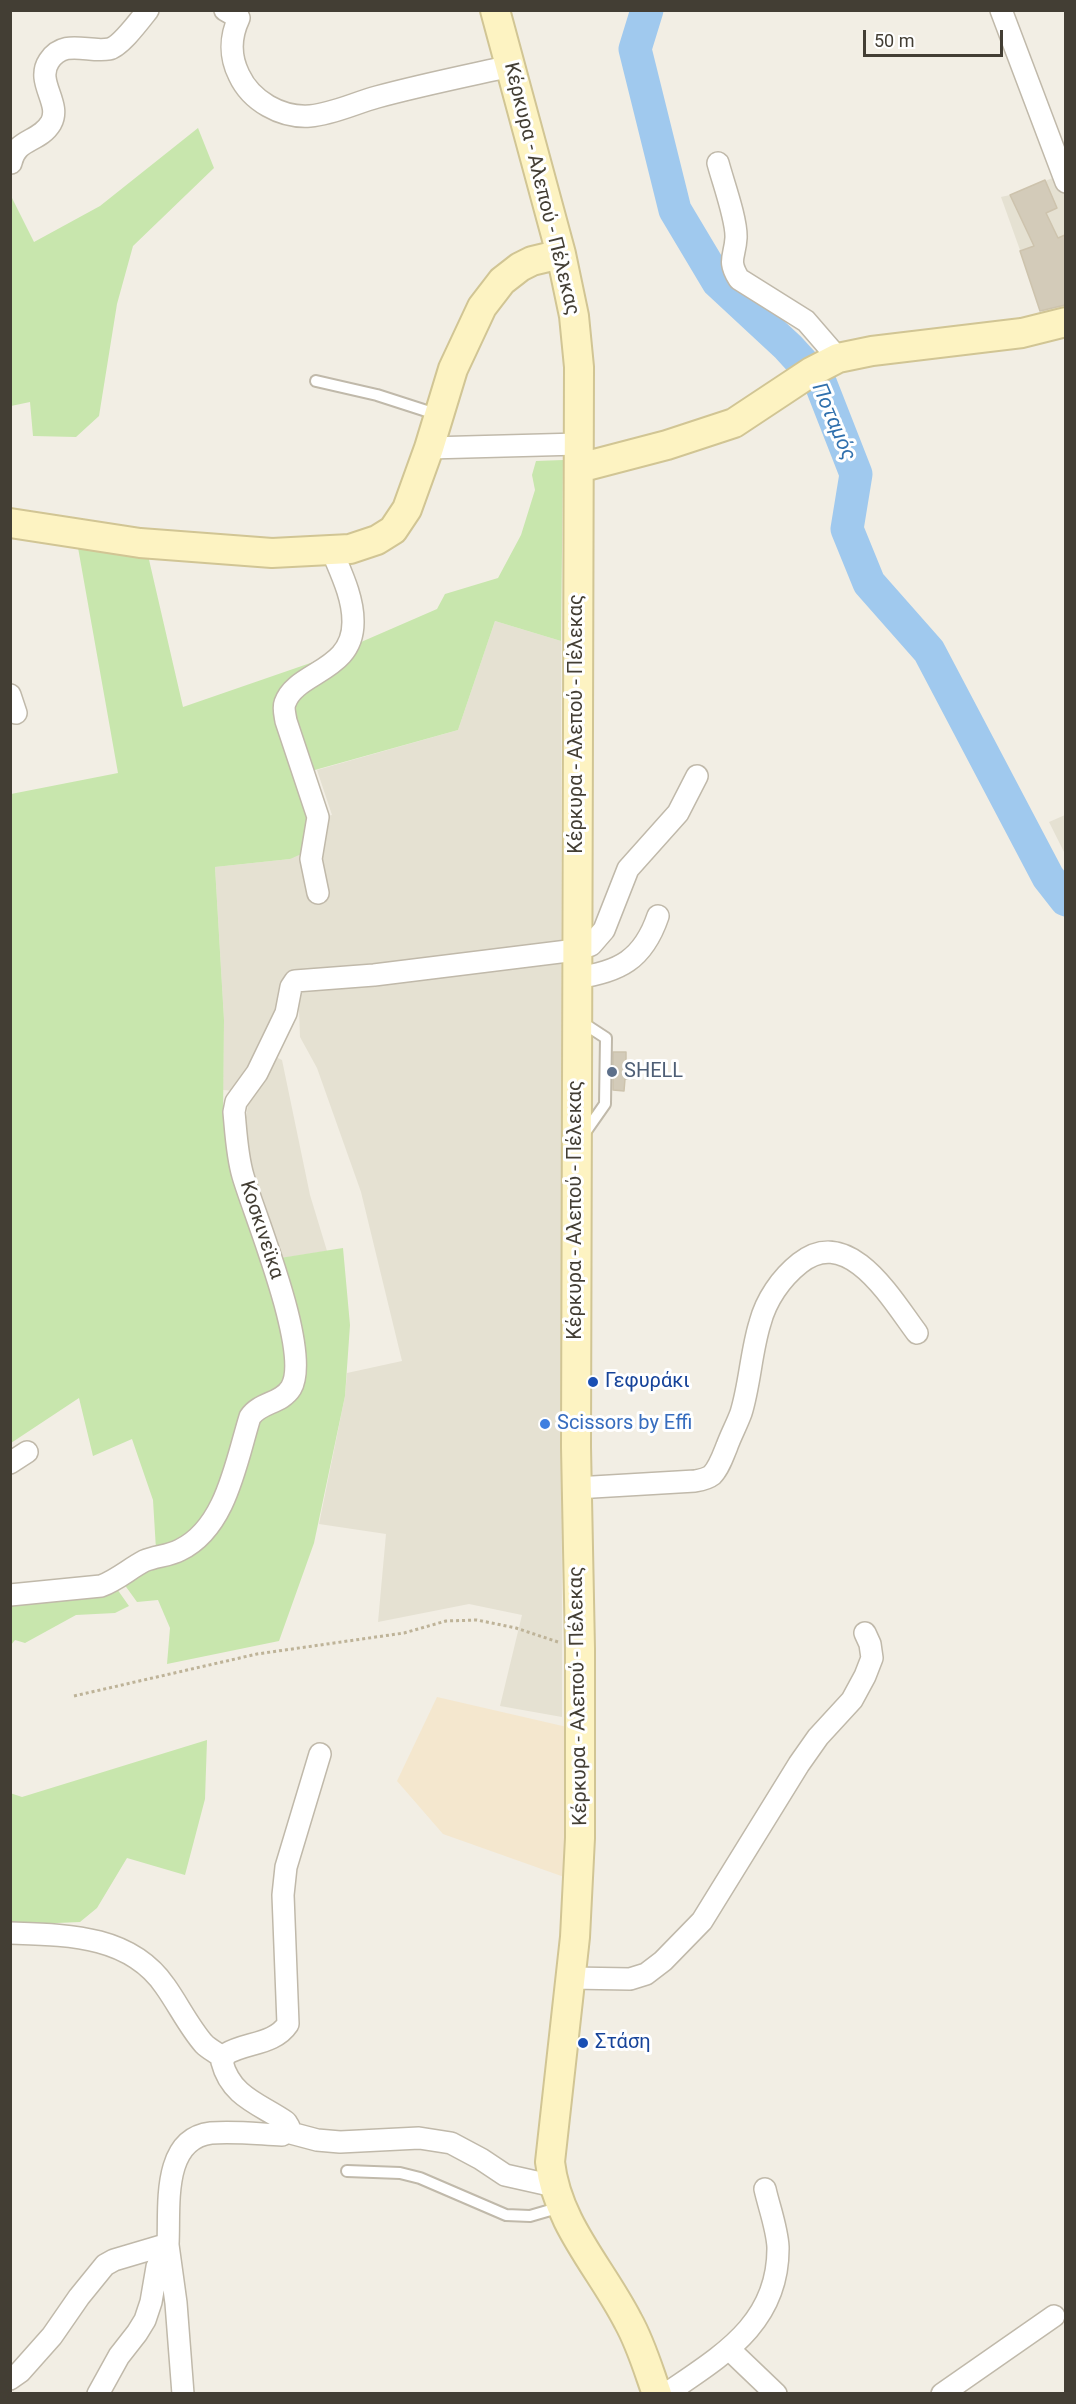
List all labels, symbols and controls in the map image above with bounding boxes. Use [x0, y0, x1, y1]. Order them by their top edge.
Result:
scale bar [866, 18, 1006, 56]
text: 50 m [874, 30, 914, 51]
street label: Κέρκυρα - Αλεπού - Πέλεκας [498, 60, 584, 318]
water label: Ποταμός [805, 379, 861, 465]
street label: Κέρκυρα - Αλεπού - Πέλεκας [565, 594, 589, 854]
place label: SHELL [624, 1060, 683, 1084]
marker: SHELL [605, 1065, 619, 1079]
street label: Κέρκυρα - Αλεπού - Πέλεκας [564, 1080, 588, 1340]
street label: Κοσκινεϊκα [234, 1178, 288, 1282]
place label: Γεφυράκι [605, 1370, 690, 1394]
marker: Γεφυράκι [586, 1375, 600, 1389]
place label: Scissors by Effi [557, 1412, 692, 1436]
marker: Scissors by Effi [538, 1417, 552, 1431]
street label: Κέρκυρα - Αλεπού - Πέλεκας [565, 1566, 593, 1826]
place label: Στάση [595, 2031, 651, 2055]
marker: Στάση [576, 2036, 590, 2050]

